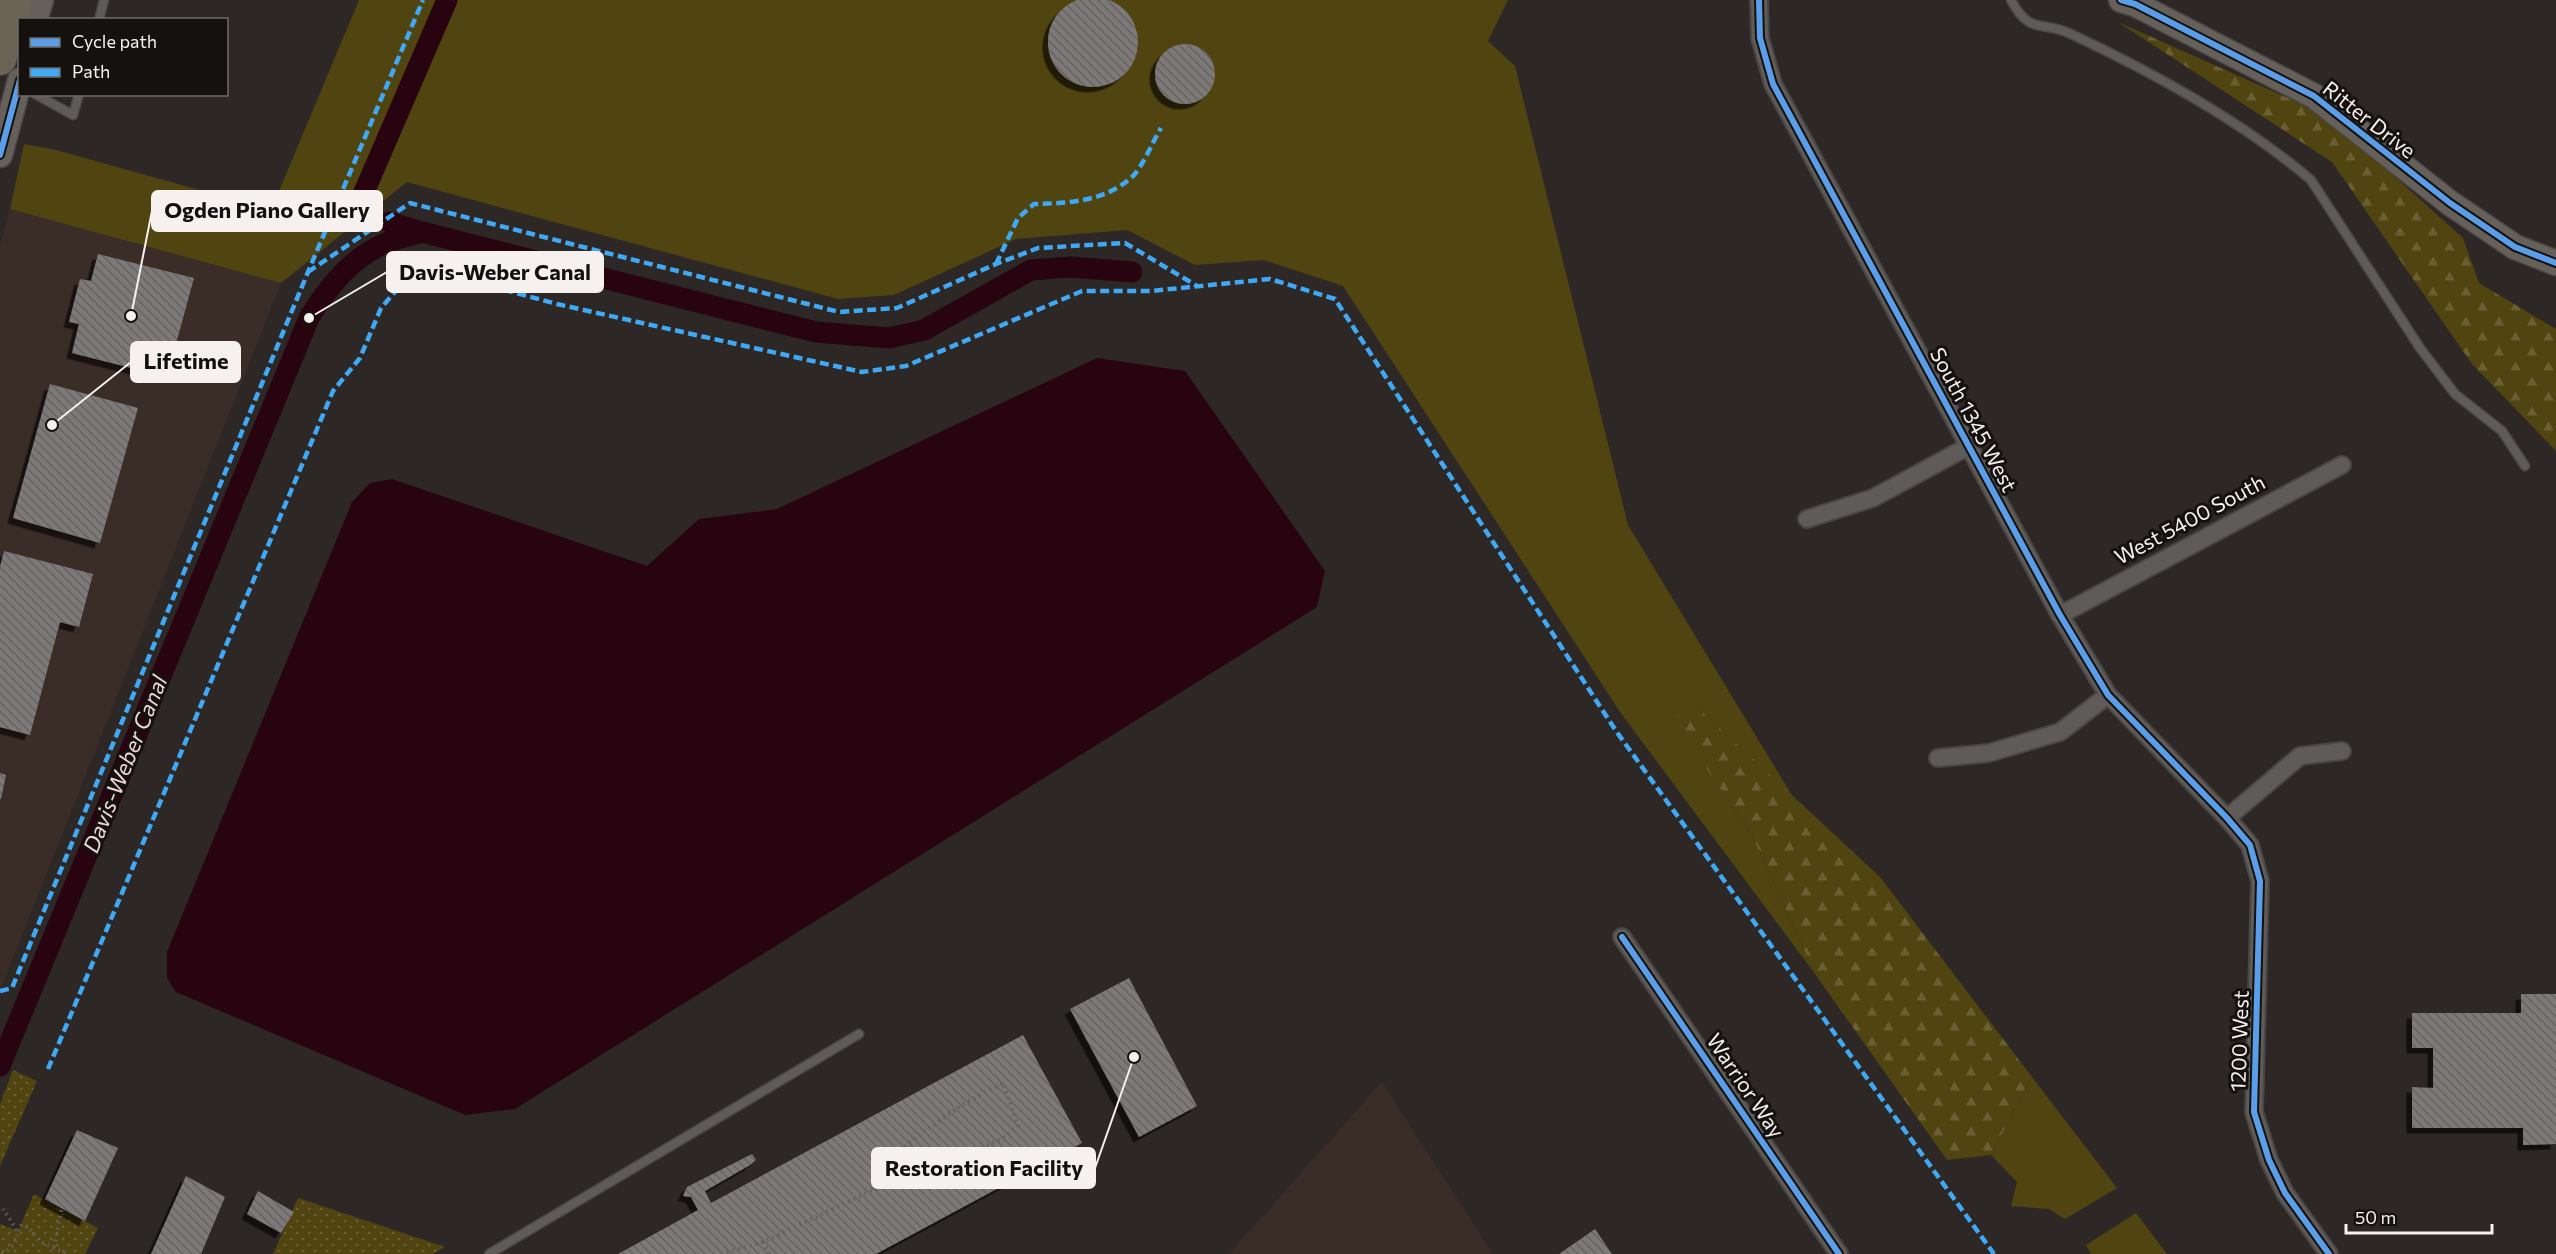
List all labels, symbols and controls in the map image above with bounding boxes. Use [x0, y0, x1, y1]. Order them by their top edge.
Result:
legend [18, 18, 228, 96]
text: Cycle path [72, 30, 157, 52]
text: Path [72, 60, 110, 82]
street label: Ritter Drive [2319, 75, 2421, 163]
callout: Ogden Piano Gallery [152, 191, 382, 231]
text: Ogden Piano Gallery [164, 196, 370, 223]
callout: Davis-Weber Canal [387, 252, 603, 292]
text: Davis-Weber Canal [399, 258, 591, 285]
callout: Lifetime [131, 342, 240, 382]
street label: South 1345 West [1926, 343, 2023, 496]
text: Lifetime [143, 347, 229, 374]
street label: West 5400 South [2110, 469, 2269, 569]
water label: Davis-Weber Canal [77, 671, 173, 856]
street label: 1200 West [2224, 990, 2253, 1092]
street label: Warrior Way [1702, 1028, 1790, 1142]
callout: Restoration Facility [872, 1148, 1095, 1188]
text: Restoration Facility [885, 1154, 1083, 1181]
scale bar [2346, 1197, 2492, 1235]
text: 50 m [2355, 1206, 2396, 1228]

